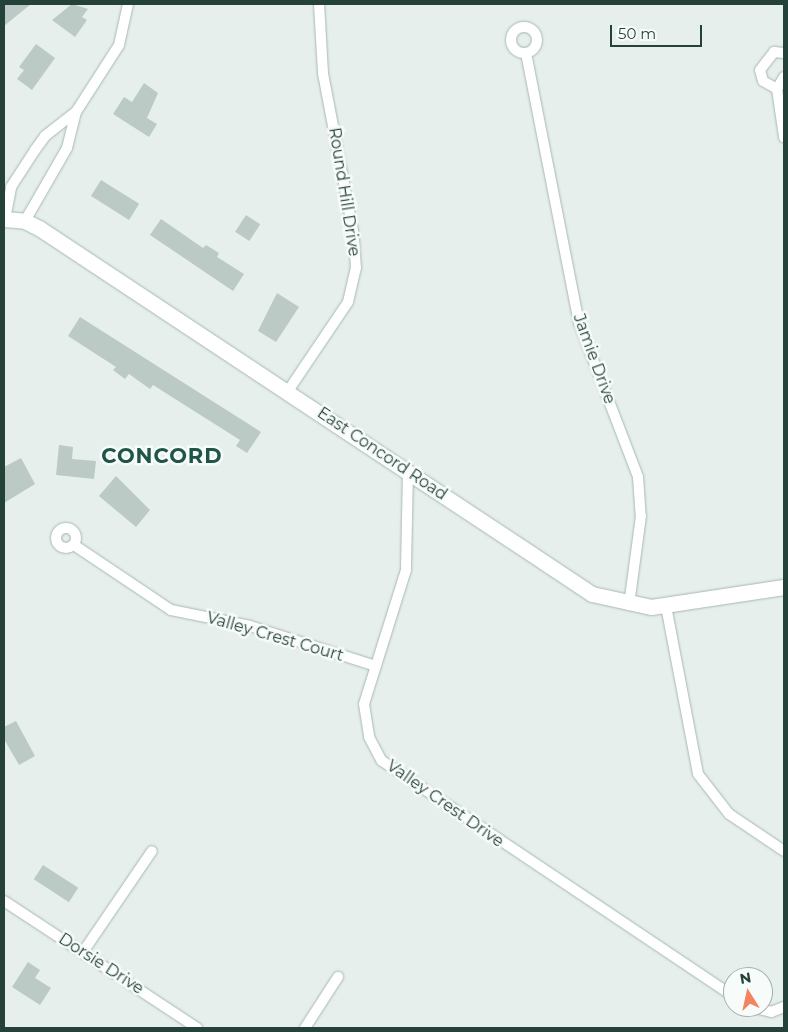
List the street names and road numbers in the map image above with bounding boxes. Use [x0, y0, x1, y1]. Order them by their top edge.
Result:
street label: Round Hill Drive [324, 126, 364, 258]
street label: Jamie Drive [569, 311, 619, 407]
street label: East Concord Road [313, 403, 451, 505]
street label: Valley Crest Court [204, 608, 346, 666]
street label: Valley Crest Drive [383, 756, 507, 852]
street label: Dorsie Drive [55, 929, 147, 999]

